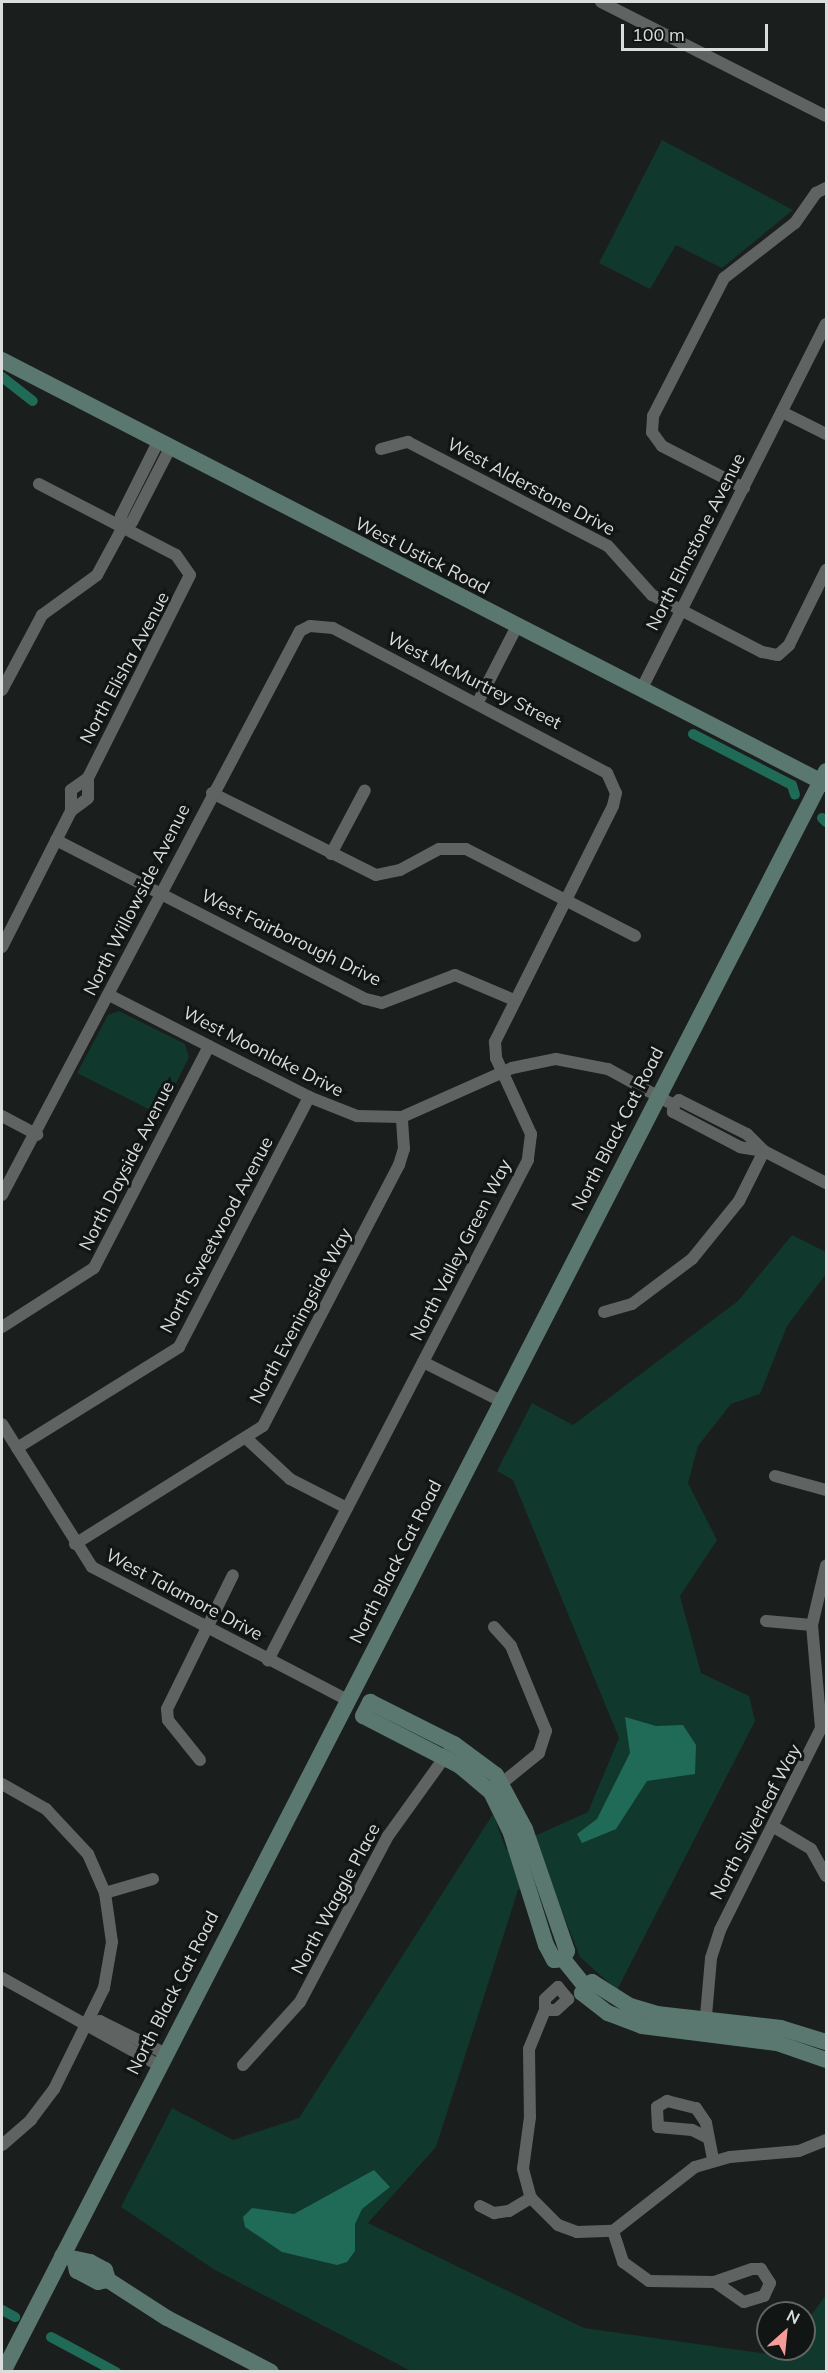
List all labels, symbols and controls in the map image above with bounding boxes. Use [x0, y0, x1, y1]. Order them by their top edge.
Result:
scale bar [624, 12, 771, 50]
text: 100 m [632, 23, 685, 46]
street label: West Alderstone Drive [443, 434, 619, 540]
street label: North Elmstone Avenue [642, 450, 750, 634]
street label: West Ustick Road [351, 513, 493, 599]
street label: North Elisha Avenue [76, 588, 174, 748]
street label: West McMurtrey Street [383, 628, 565, 734]
street label: North Willowside Avenue [79, 801, 195, 999]
street label: West Fairborough Drive [197, 885, 385, 991]
street label: West Moonlake Drive [179, 1002, 347, 1102]
street label: North Black Cat Road [567, 1044, 669, 1214]
street label: North Dayside Avenue [75, 1078, 179, 1254]
street label: North Sweetwood Avenue [156, 1133, 278, 1337]
street label: North Valley Green Way [406, 1156, 516, 1344]
street label: North Eveningside Way [245, 1224, 357, 1408]
street label: North Black Cat Road [345, 1477, 447, 1647]
street label: West Talamore Drive [102, 1545, 266, 1645]
street label: North Silverleaf Way [706, 1741, 806, 1903]
street label: North Waggle Place [287, 1820, 385, 1978]
street label: North Black Cat Road [122, 1908, 224, 2078]
north arrow [756, 2301, 816, 2361]
text: N [783, 2305, 803, 2328]

